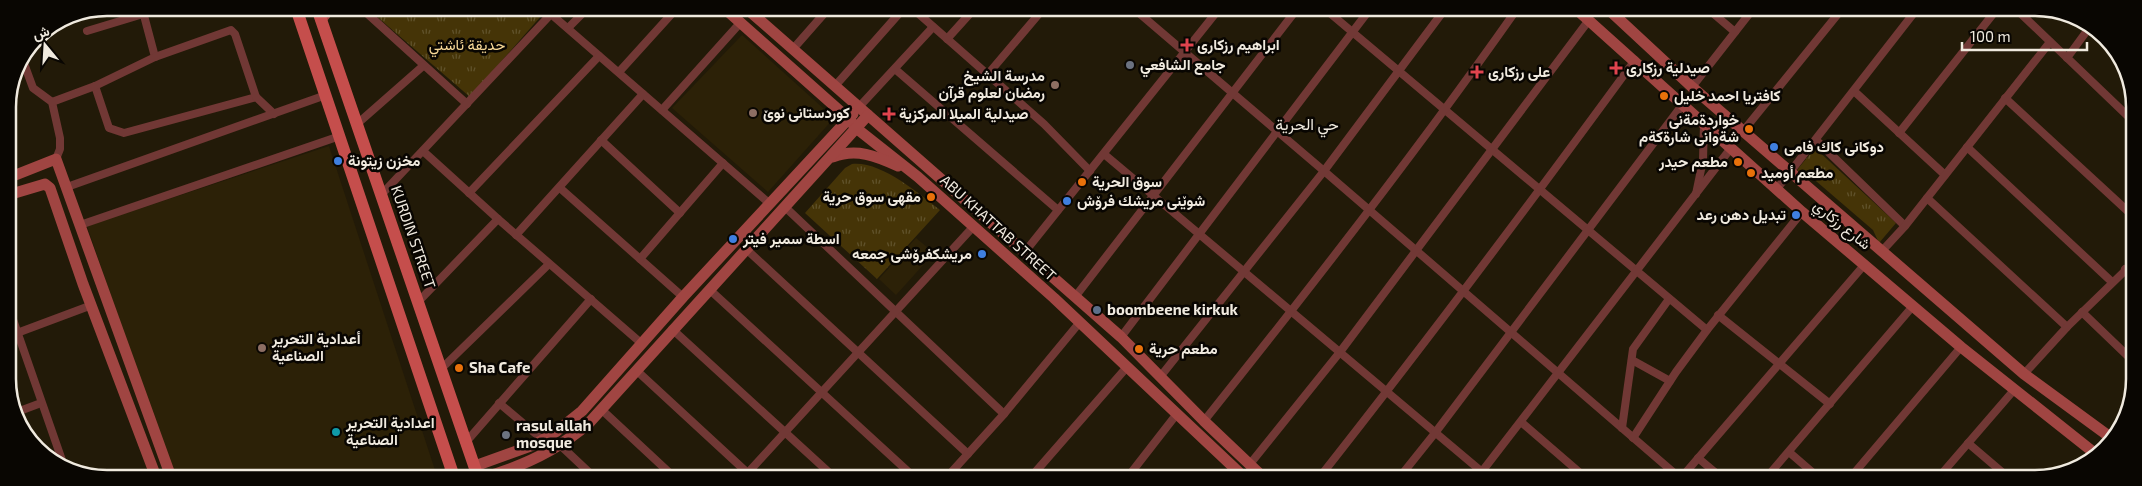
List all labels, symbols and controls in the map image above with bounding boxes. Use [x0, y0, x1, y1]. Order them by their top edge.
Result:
north arrow [20, 20, 70, 70]
scale bar [1962, 20, 2087, 52]
text: ش [30, 21, 52, 44]
text: 100 m [1970, 27, 2011, 45]
park label: حديقة ئاشتي [429, 35, 505, 58]
place label: ابراهيم رزكارى [1197, 35, 1280, 55]
marker: ابراهيم رزكارى [1181, 39, 1193, 51]
place label: جامع الشافعي [1140, 55, 1226, 78]
place label: صيدلية رزكارى [1626, 58, 1710, 77]
marker: جامع الشافعي [1124, 59, 1136, 71]
place label: على رزكارى [1488, 62, 1550, 81]
marker: صيدلية رزكارى [1610, 62, 1622, 74]
marker: على رزكارى [1470, 65, 1484, 79]
place label: مدرسة الشيخ رمضان لعلوم قرآن [939, 66, 1045, 103]
marker: مدرسة الشيخ رمضان لعلوم قرآن [1049, 79, 1061, 91]
place label: كافتريا احمد خليل [1674, 86, 1781, 105]
marker: كافتريا احمد خليل [1658, 90, 1670, 102]
place label: کوردستانی نوێ [763, 103, 850, 122]
place label: صيدلية الميلا المركزية [899, 104, 1029, 123]
marker: کوردستانی نوێ [747, 107, 759, 119]
marker: صيدلية الميلا المركزية [883, 108, 895, 120]
place label: خواردةمةنى شةوانى شارةكةم [1639, 110, 1739, 147]
district label: حي الحرية [1275, 114, 1339, 138]
marker: خواردةمةنى شةوانى شارةكةم [1743, 123, 1755, 135]
place label: دوكانى كاك فامى [1784, 137, 1884, 156]
marker: دوكانى كاك فامى [1768, 141, 1780, 153]
place label: مخزن زيتونة [348, 151, 420, 170]
place label: مطعم حيدر [1658, 152, 1728, 172]
marker: مخزن زيتونة [332, 155, 344, 167]
marker: مطعم حيدر [1732, 156, 1744, 168]
place label: مطعم أوميد [1761, 163, 1833, 183]
marker: مطعم أوميد [1745, 167, 1757, 179]
street label: ABU KHATTAB STREET [937, 170, 1061, 284]
place label: سوق الحرية [1092, 172, 1162, 191]
marker: سوق الحرية [1076, 176, 1088, 188]
street label: KURDIN STREET [388, 183, 440, 291]
place label: مقهى سوق حرية [823, 187, 921, 206]
marker: مقهى سوق حرية [925, 191, 937, 203]
place label: شوێنى مريشك فرۆش [1077, 191, 1205, 210]
marker: شوێنى مريشك فرۆش [1061, 195, 1073, 207]
street label: شارع رزكاري [1807, 196, 1875, 257]
place label: تبديل دهن رعد [1697, 205, 1786, 224]
marker: تبديل دهن رعد [1790, 209, 1802, 221]
place label: اسطة سمير فيتر [742, 229, 840, 248]
marker: اسطة سمير فيتر [727, 233, 739, 245]
place label: مریشکفرۆشی جمعە [852, 244, 972, 263]
marker: مریشکفرۆشی جمعە [976, 248, 988, 260]
place label: boombeene kirkuk [1107, 300, 1239, 318]
marker: boombeene kirkuk [1091, 304, 1103, 316]
place label: أعدادية التحرير الصناعية [271, 329, 361, 365]
place label: مطعم حرية [1149, 339, 1218, 359]
marker: أعدادية التحرير الصناعية [256, 342, 268, 354]
marker: مطعم حرية [1133, 343, 1145, 355]
place label: Sha Cafe [469, 358, 530, 376]
marker: Sha Cafe [453, 362, 465, 374]
place label: اعدادية التحرير الصناعية [345, 413, 435, 449]
place label: rasul allah mosque [516, 416, 592, 451]
marker: اعدادية التحرير الصناعية [330, 426, 342, 438]
marker: rasul allah mosque [500, 429, 512, 441]

